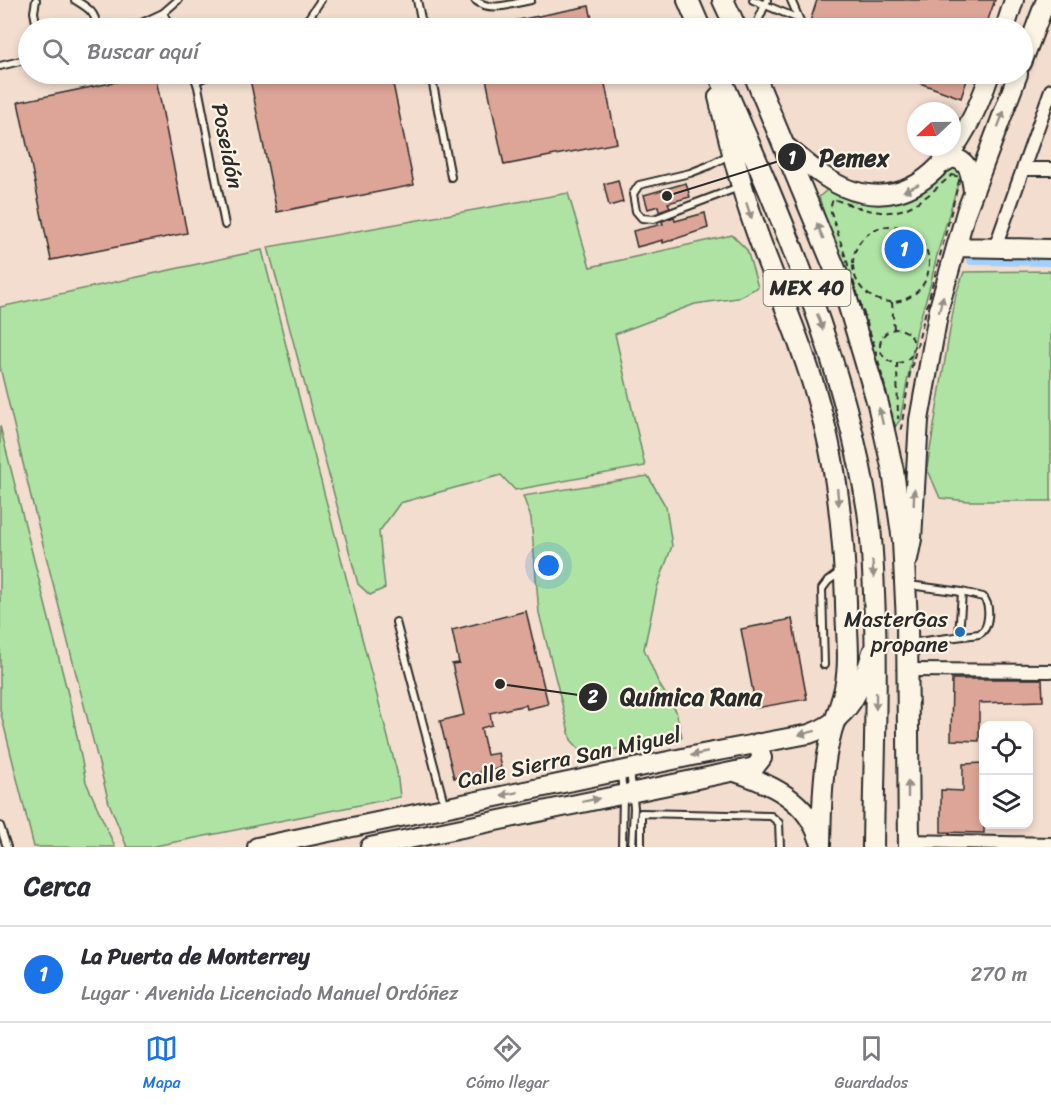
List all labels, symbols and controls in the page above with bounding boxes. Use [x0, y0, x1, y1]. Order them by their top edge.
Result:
search box [18, 18, 1033, 84]
text: Buscar aquí [87, 32, 199, 71]
icon: search [39, 35, 72, 68]
street label: Poseidón [200, 100, 255, 192]
north arrow [907, 102, 961, 156]
one-way arrow [997, 110, 1006, 128]
callout: Pemex [777, 136, 901, 178]
text: Pemex [819, 137, 890, 179]
text: 1 [788, 142, 796, 174]
one-way arrow [902, 183, 919, 192]
one-way arrow [745, 202, 755, 220]
one-way arrow [815, 221, 825, 239]
pin: 1 [884, 226, 924, 272]
road number: MEX 40 [764, 270, 850, 306]
one-way arrow [936, 295, 946, 313]
one-way arrow [815, 313, 825, 331]
one-way arrow [875, 407, 885, 425]
one-way arrow [909, 487, 918, 506]
one-way arrow [833, 488, 843, 507]
your location [534, 551, 563, 580]
one-way arrow [868, 560, 878, 579]
place label: MasterGas propane [844, 600, 949, 664]
marker: MasterGas propane [953, 625, 967, 639]
callout: Química Rana [578, 676, 774, 718]
text: Química Rana [620, 676, 763, 718]
text: 2 [587, 681, 599, 713]
one-way arrow [871, 691, 881, 710]
street label: Calle Sierra San Miguel [454, 715, 685, 800]
map controls [979, 721, 1033, 829]
button: locate [979, 721, 1033, 775]
one-way arrow [798, 729, 816, 739]
one-way arrow [690, 750, 709, 759]
button: layers [979, 775, 1033, 829]
one-way arrow [903, 779, 913, 798]
one-way arrow [499, 790, 518, 799]
one-way arrow [582, 795, 601, 804]
text: Cerca [24, 863, 90, 909]
text: La Puerta de Monterrey [81, 937, 310, 976]
text: 1 [39, 957, 48, 992]
text: 270 m [971, 957, 1027, 992]
text: Lugar · Avenida Licenciado Manuel Ordóñez [81, 976, 459, 1011]
tab: Mapa [143, 1032, 180, 1097]
tab: Cómo llegar [466, 1032, 549, 1097]
tab: Guardados [835, 1032, 908, 1097]

